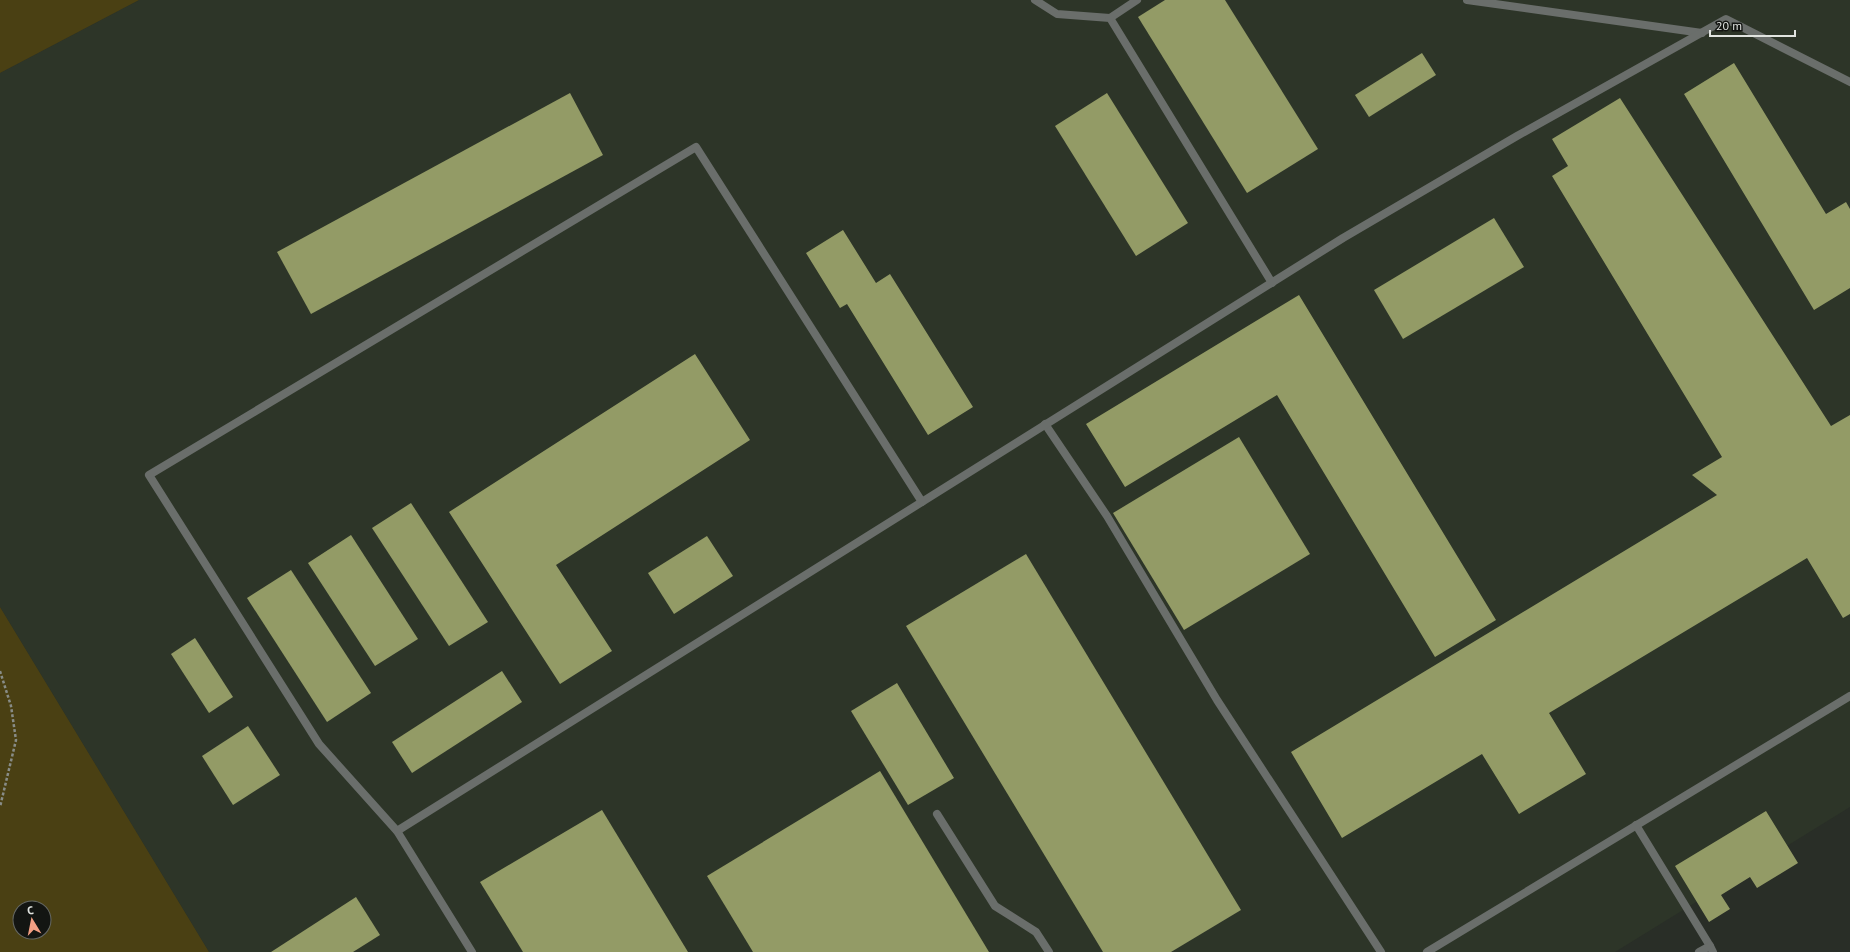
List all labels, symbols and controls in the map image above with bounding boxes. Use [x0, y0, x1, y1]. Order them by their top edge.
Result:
scale bar [1710, 12, 1795, 38]
text: 20 m [1716, 18, 1742, 33]
north arrow [12, 900, 52, 940]
text: С [26, 903, 35, 918]

